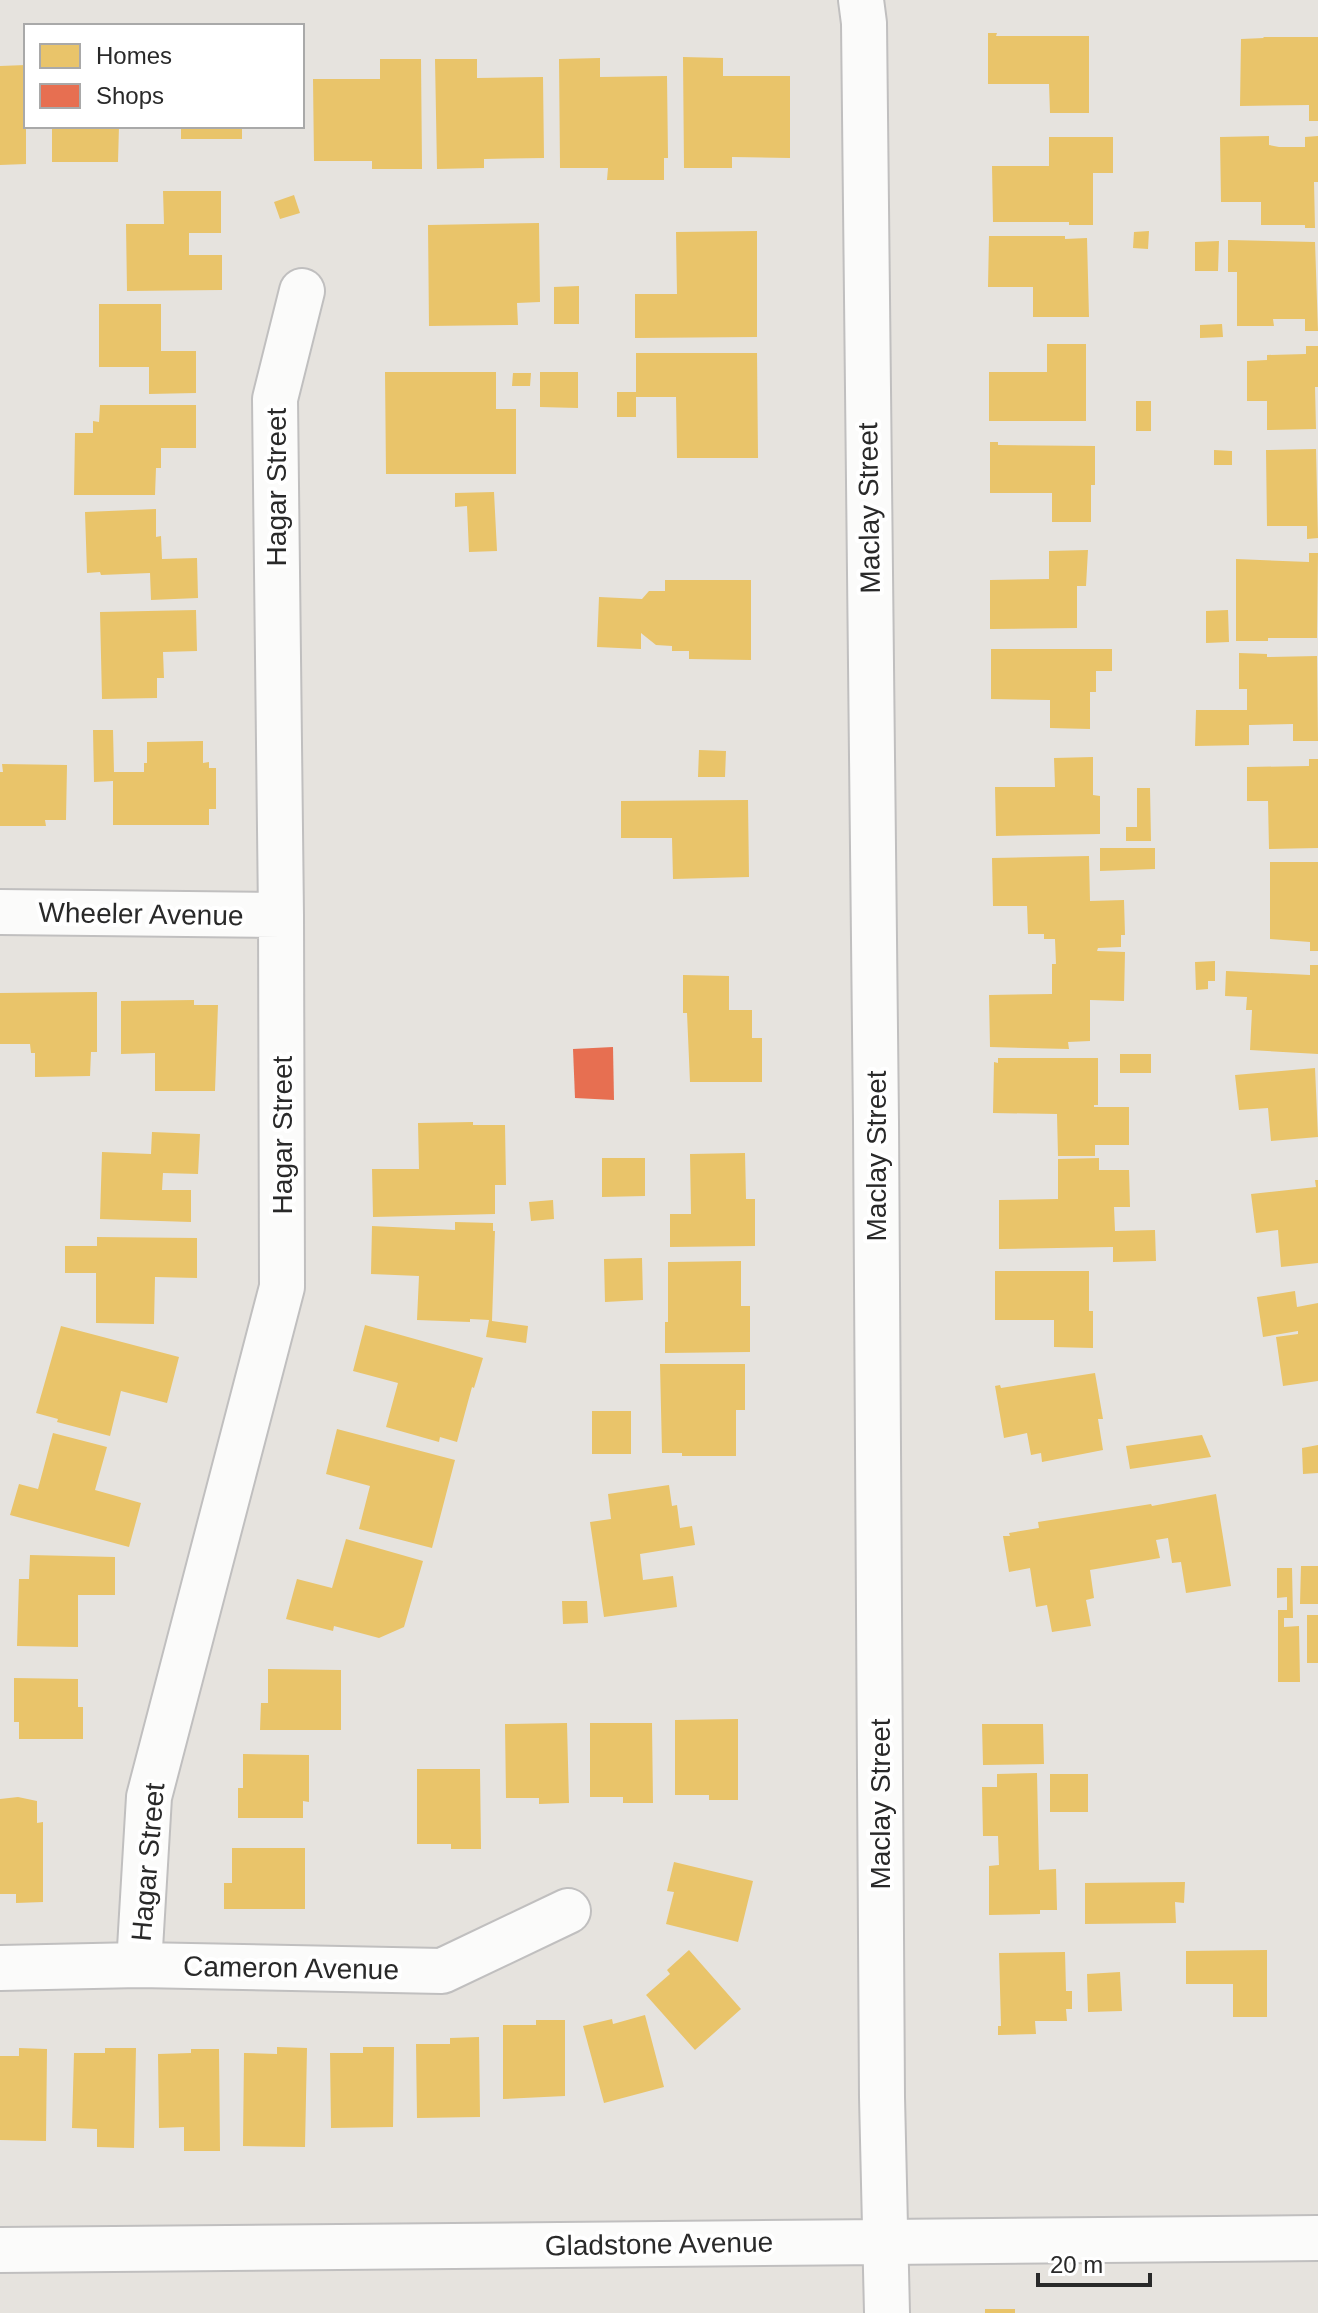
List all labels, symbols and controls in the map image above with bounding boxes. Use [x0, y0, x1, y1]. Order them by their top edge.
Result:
legend [24, 24, 304, 128]
text: Homes [96, 42, 172, 69]
text: Shops [96, 82, 164, 109]
street label: Hagar Street [261, 407, 292, 566]
street label: Maclay Street [852, 422, 886, 594]
street label: Wheeler Avenue [38, 897, 244, 931]
street label: Hagar Street [267, 1055, 298, 1214]
street label: Maclay Street [861, 1070, 892, 1242]
street label: Maclay Street [865, 1718, 896, 1890]
street label: Hagar Street [126, 1781, 170, 1942]
street label: Cameron Avenue [183, 1951, 399, 1985]
street label: Gladstone Avenue [545, 2227, 773, 2261]
scale bar [1038, 2237, 1150, 2287]
text: 20 m [1050, 2251, 1103, 2278]

